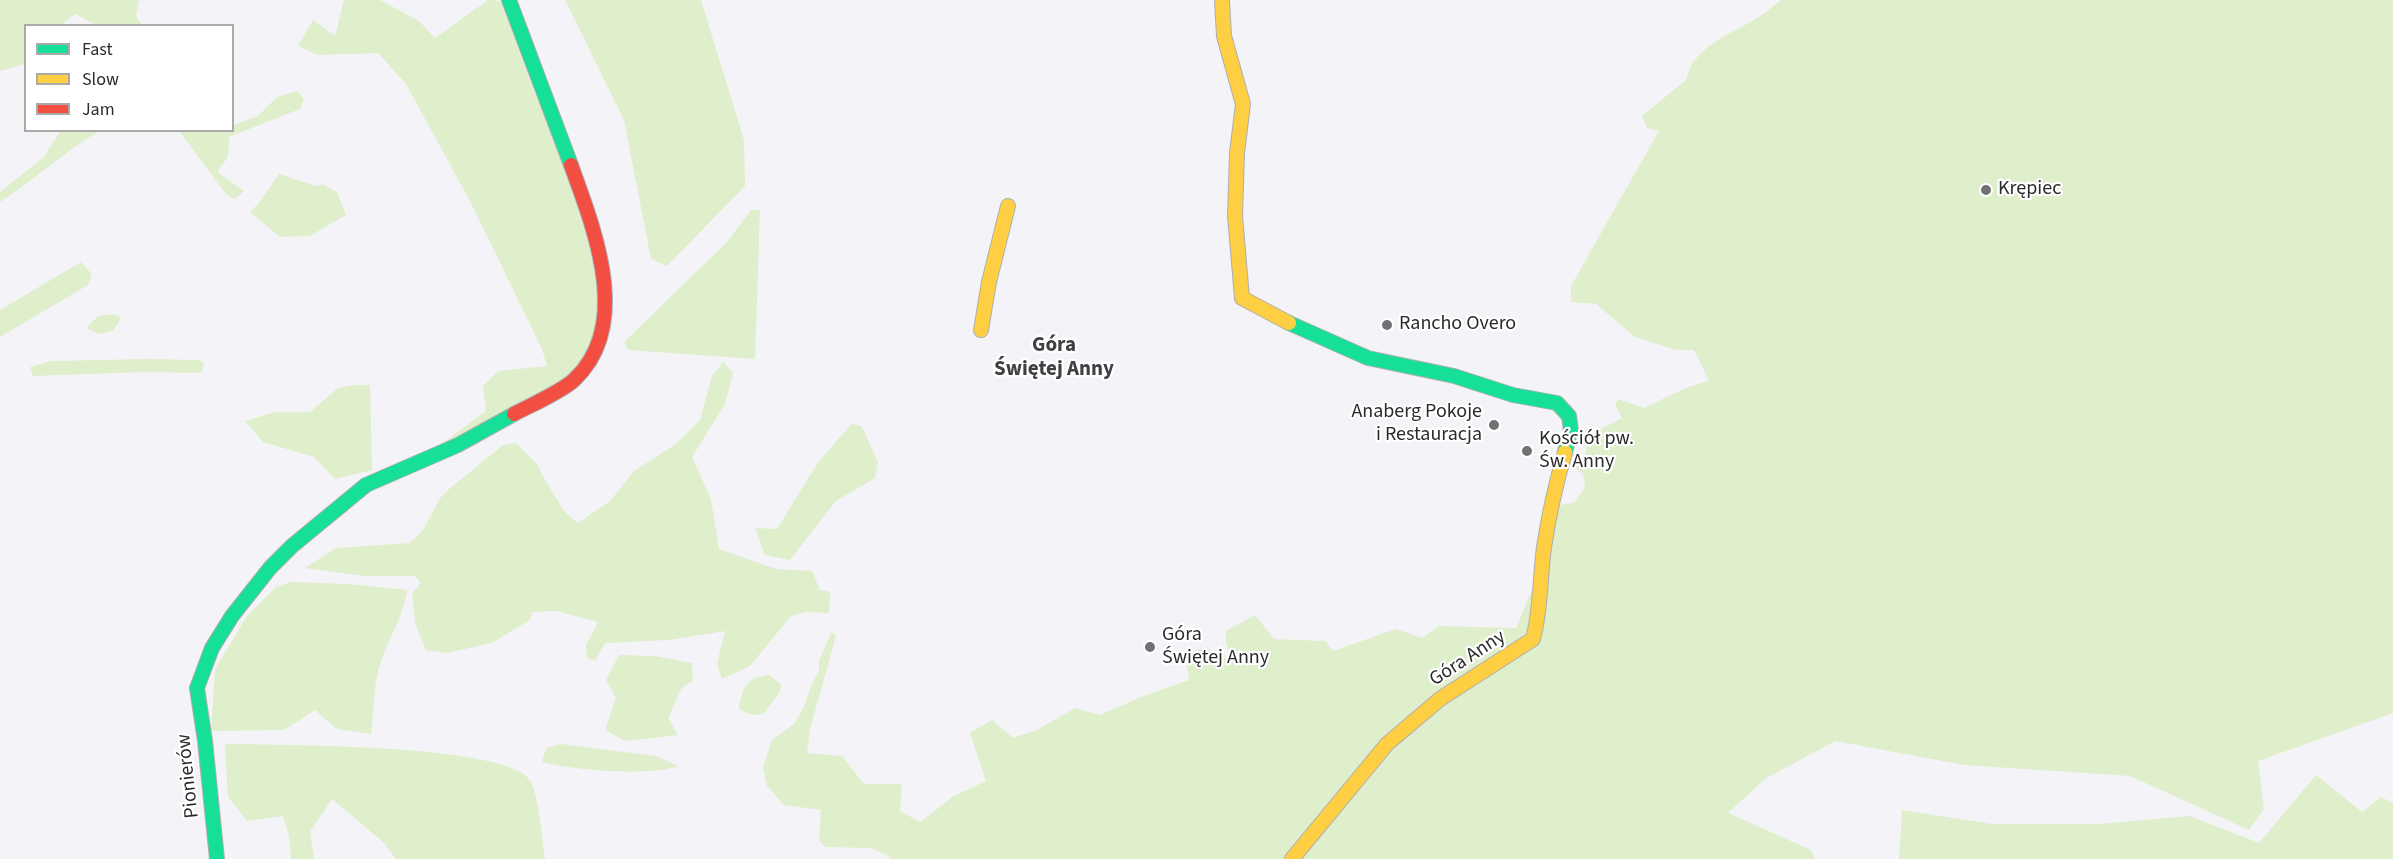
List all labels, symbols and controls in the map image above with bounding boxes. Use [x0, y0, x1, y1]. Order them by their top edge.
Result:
legend [24, 24, 234, 132]
text: Fast [82, 37, 113, 62]
text: Slow [82, 67, 119, 92]
text: Jam [82, 97, 115, 122]
place label: Krępiec [1998, 178, 2061, 202]
marker: Krępiec [1979, 183, 1993, 197]
place label: Rancho Overo [1399, 313, 1516, 337]
marker: Rancho Overo [1380, 318, 1394, 332]
district label: Góra Świętej Anny [994, 333, 1114, 383]
place label: Anaberg Pokoje i Restauracja [1351, 401, 1482, 448]
marker: Anaberg Pokoje i Restauracja [1487, 418, 1501, 432]
place label: Kościół pw. Św. Anny [1539, 428, 1634, 475]
marker: Kościół pw. Św. Anny [1520, 444, 1534, 458]
place label: Góra Świętej Anny [1162, 624, 1269, 671]
street label: Góra Anny [1425, 626, 1511, 692]
marker: Góra Świętej Anny [1143, 640, 1157, 654]
street label: Pionierów [173, 733, 205, 819]

